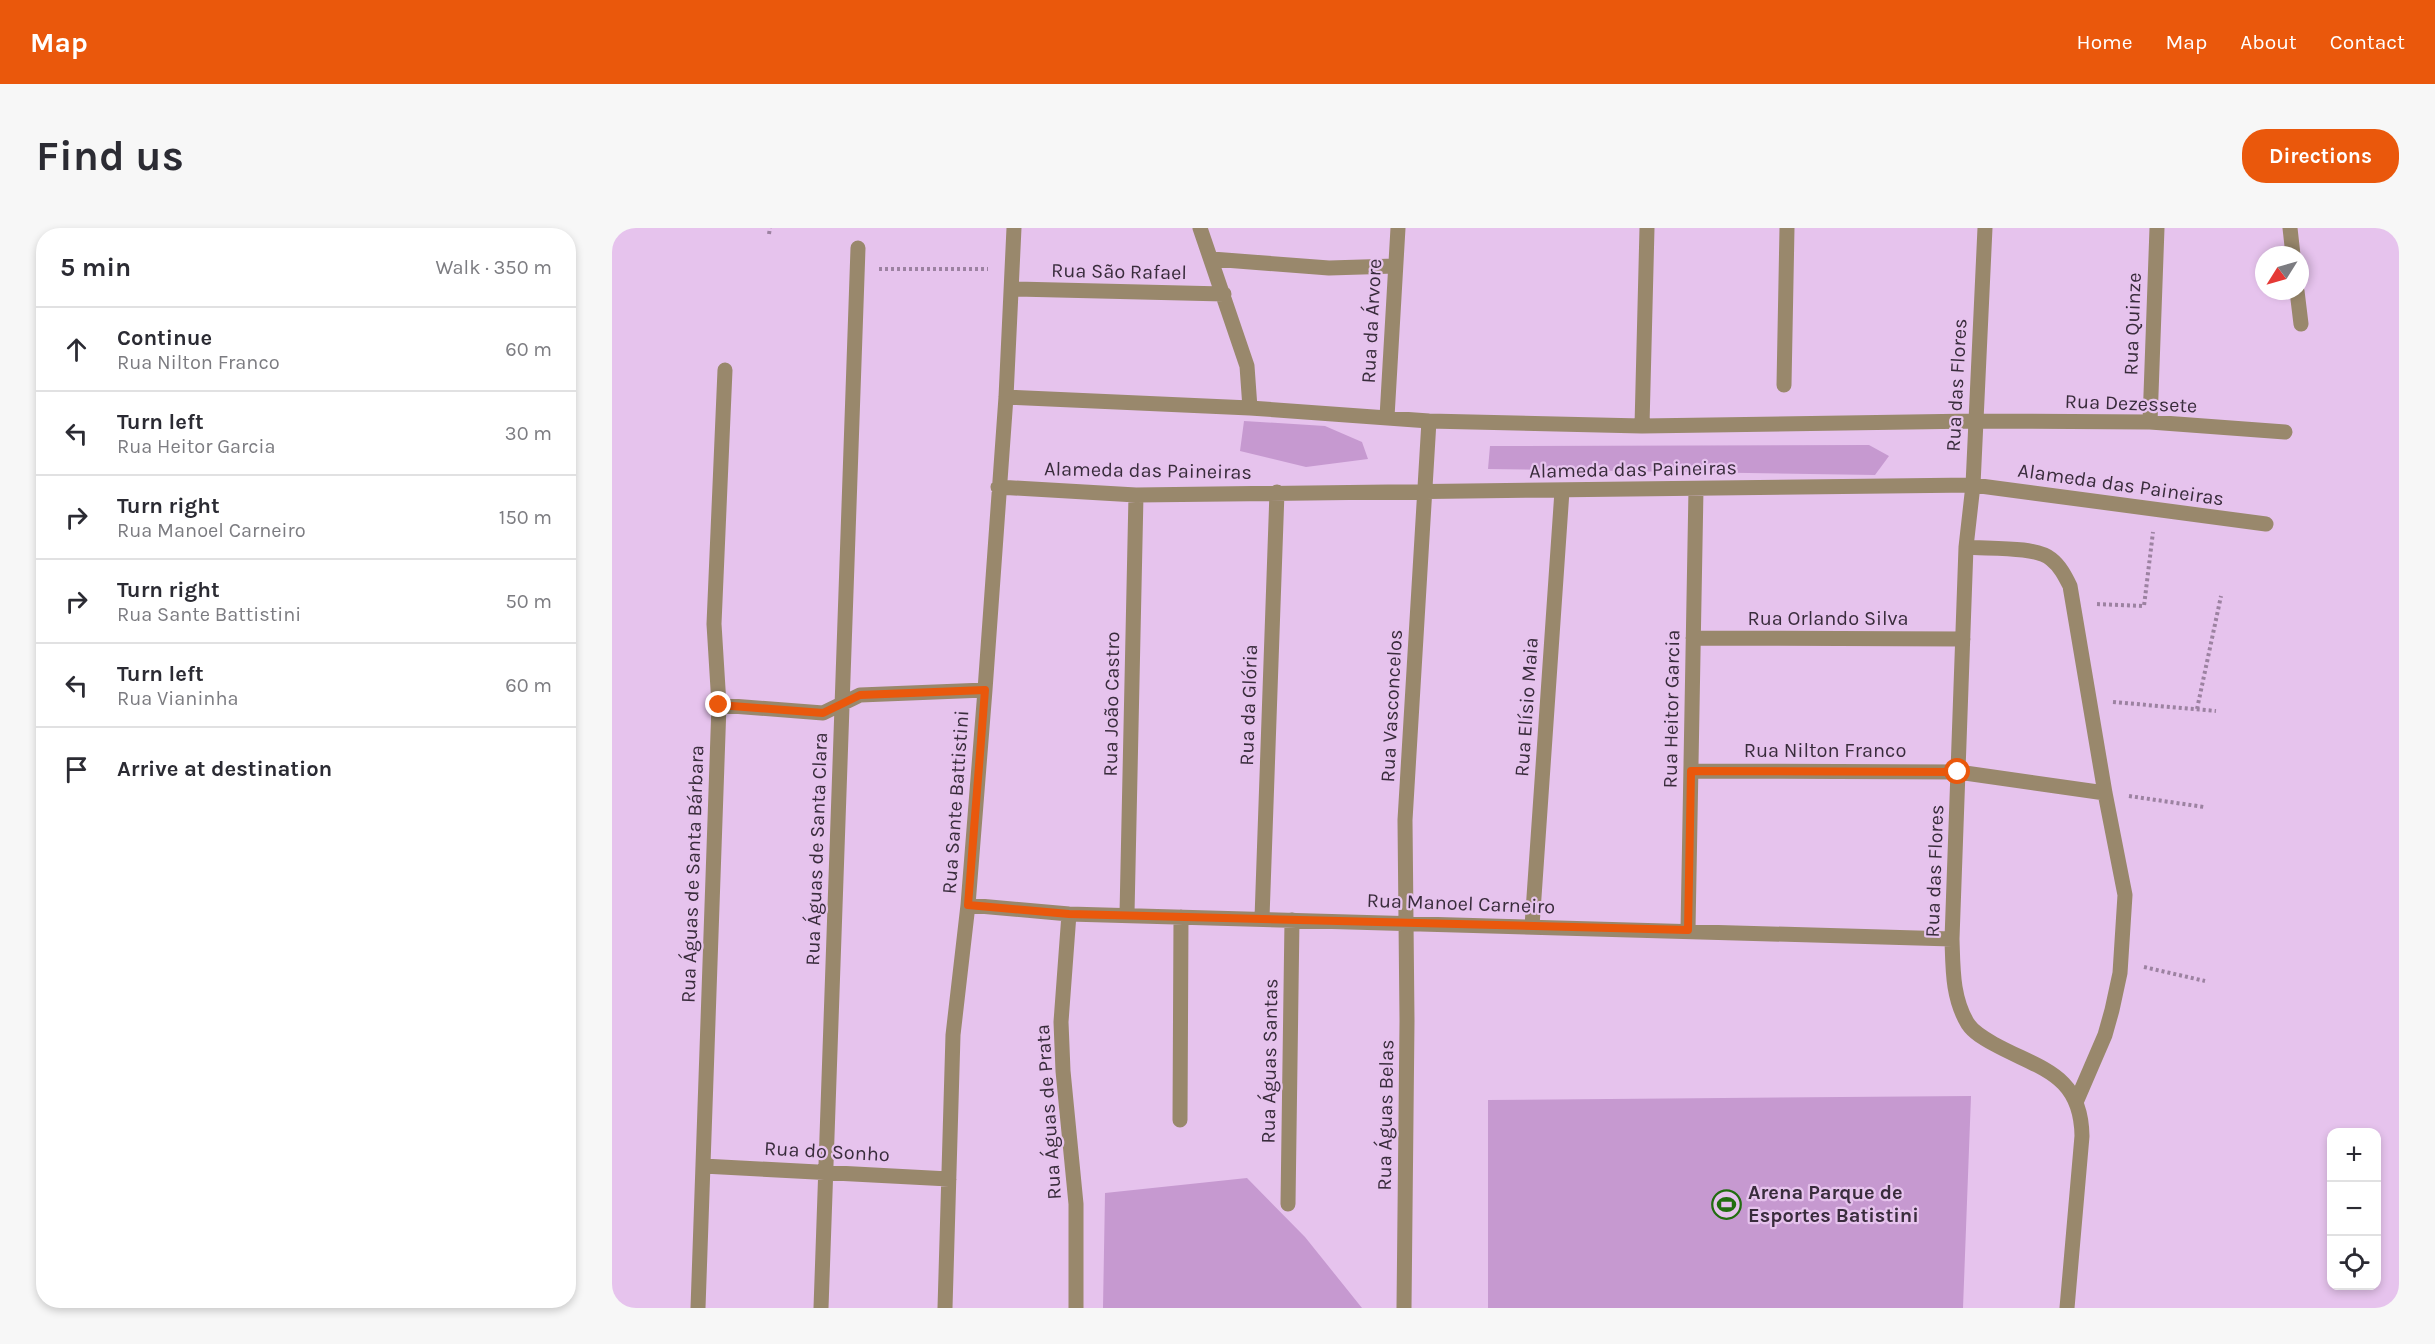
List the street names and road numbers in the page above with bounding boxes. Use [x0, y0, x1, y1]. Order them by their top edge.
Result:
street label: Rua da Árvore [1356, 258, 1386, 384]
street label: Rua São Rafael [1051, 259, 1187, 284]
street label: Rua Quinze [2119, 272, 2146, 376]
street label: Rua das Flores [1942, 318, 1971, 452]
street label: Rua Dezessete [2064, 390, 2198, 417]
street label: Alameda das Paineiras [1529, 456, 1737, 483]
street label: Alameda das Paineiras [1044, 457, 1252, 484]
street label: Alameda das Paineiras [2016, 459, 2225, 510]
street label: Rua Orlando Silva [1747, 607, 1909, 630]
street label: Rua Vasconcelos [1376, 629, 1407, 783]
street label: Rua Heitor Garcia [1659, 630, 1684, 788]
street label: Rua João Castro [1099, 631, 1124, 777]
street label: Rua Elísio Maia [1510, 636, 1543, 778]
street label: Rua da Glória [1235, 644, 1262, 766]
street label: Rua Sante Battistini [938, 709, 973, 895]
street label: Rua Águas de Santa Clara [800, 732, 832, 966]
street label: Rua Nilton Franco [1744, 739, 1906, 762]
street label: Rua Águas de Santa Bárbara [675, 744, 709, 1004]
street label: Rua das Flores [1921, 804, 1948, 938]
street label: Rua Manoel Carneiro [1366, 889, 1556, 918]
street label: Rua Águas Santas [1256, 978, 1282, 1144]
street label: Rua Águas de Prata [1030, 1023, 1066, 1201]
street label: Rua Águas Belas [1372, 1039, 1398, 1191]
street label: Rua do Sonho [764, 1137, 890, 1166]

